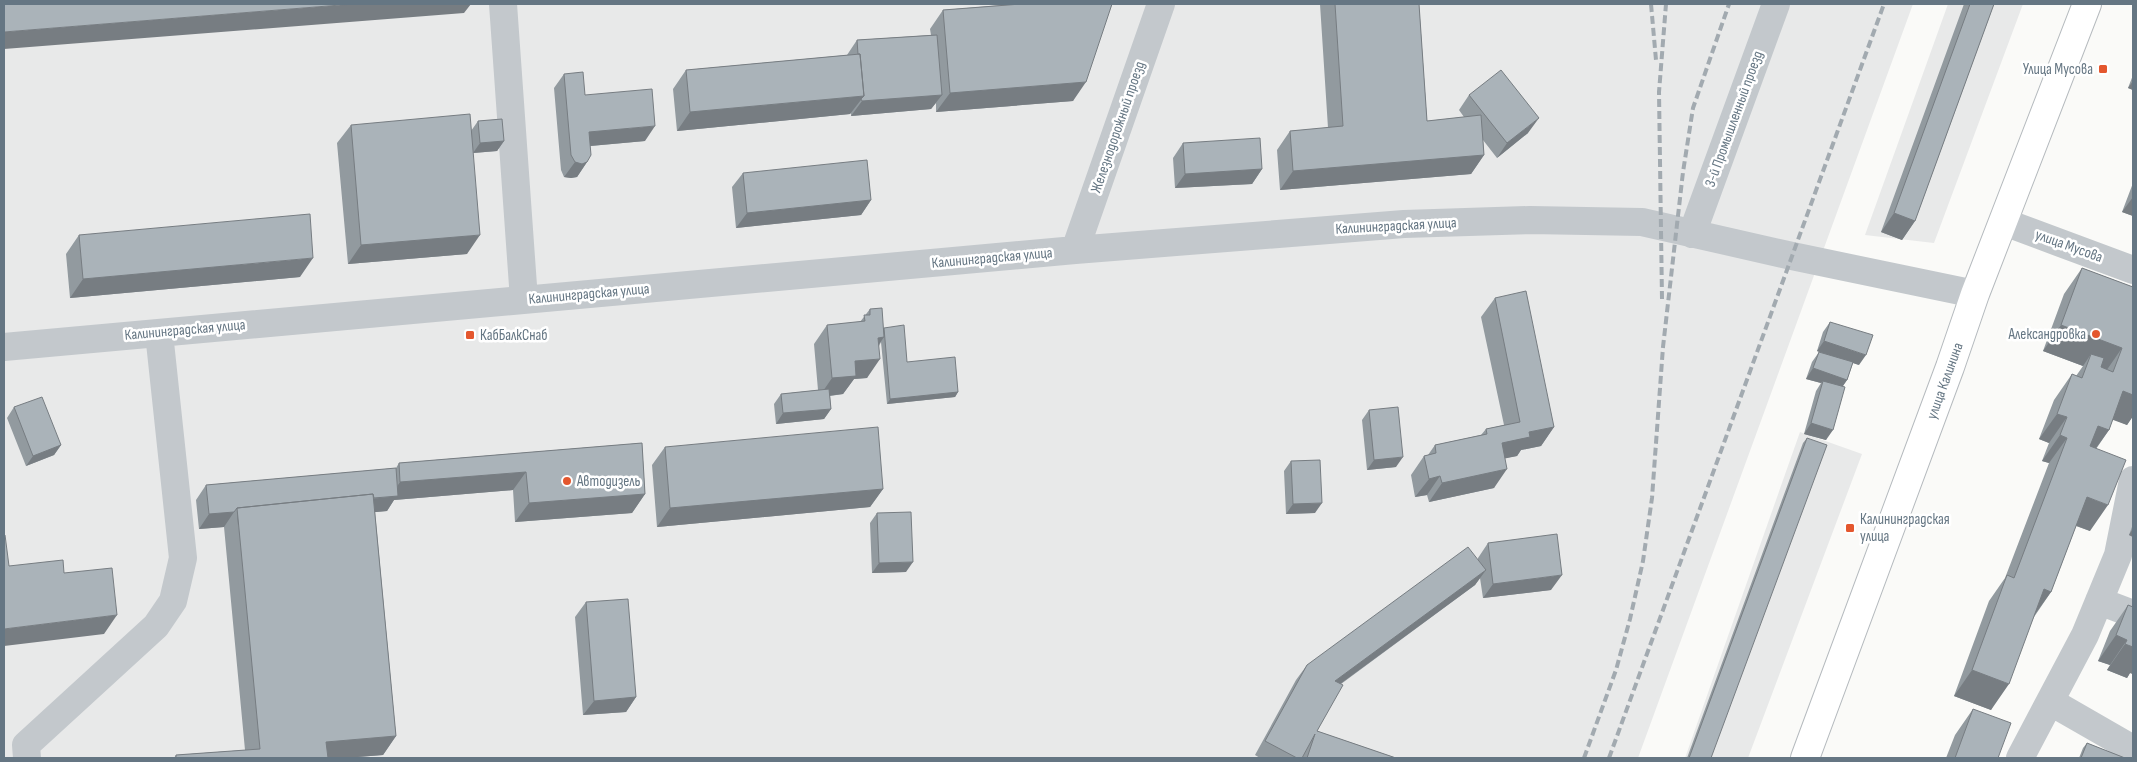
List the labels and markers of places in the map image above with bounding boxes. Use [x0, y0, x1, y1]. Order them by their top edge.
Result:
place label: Улица Мусова [2023, 60, 2093, 79]
marker: Улица Мусова [2097, 63, 2109, 75]
place label: Александровка [2008, 325, 2086, 344]
place label: КабБалкСнаб [480, 326, 547, 345]
marker: Александровка [2090, 328, 2102, 340]
marker: КабБалкСнаб [464, 329, 476, 341]
place label: Автодизель [576, 472, 641, 491]
marker: Автодизель [561, 475, 573, 487]
place label: Калининградская улица [1860, 510, 1950, 546]
marker: Калининградская улица [1844, 522, 1856, 534]

